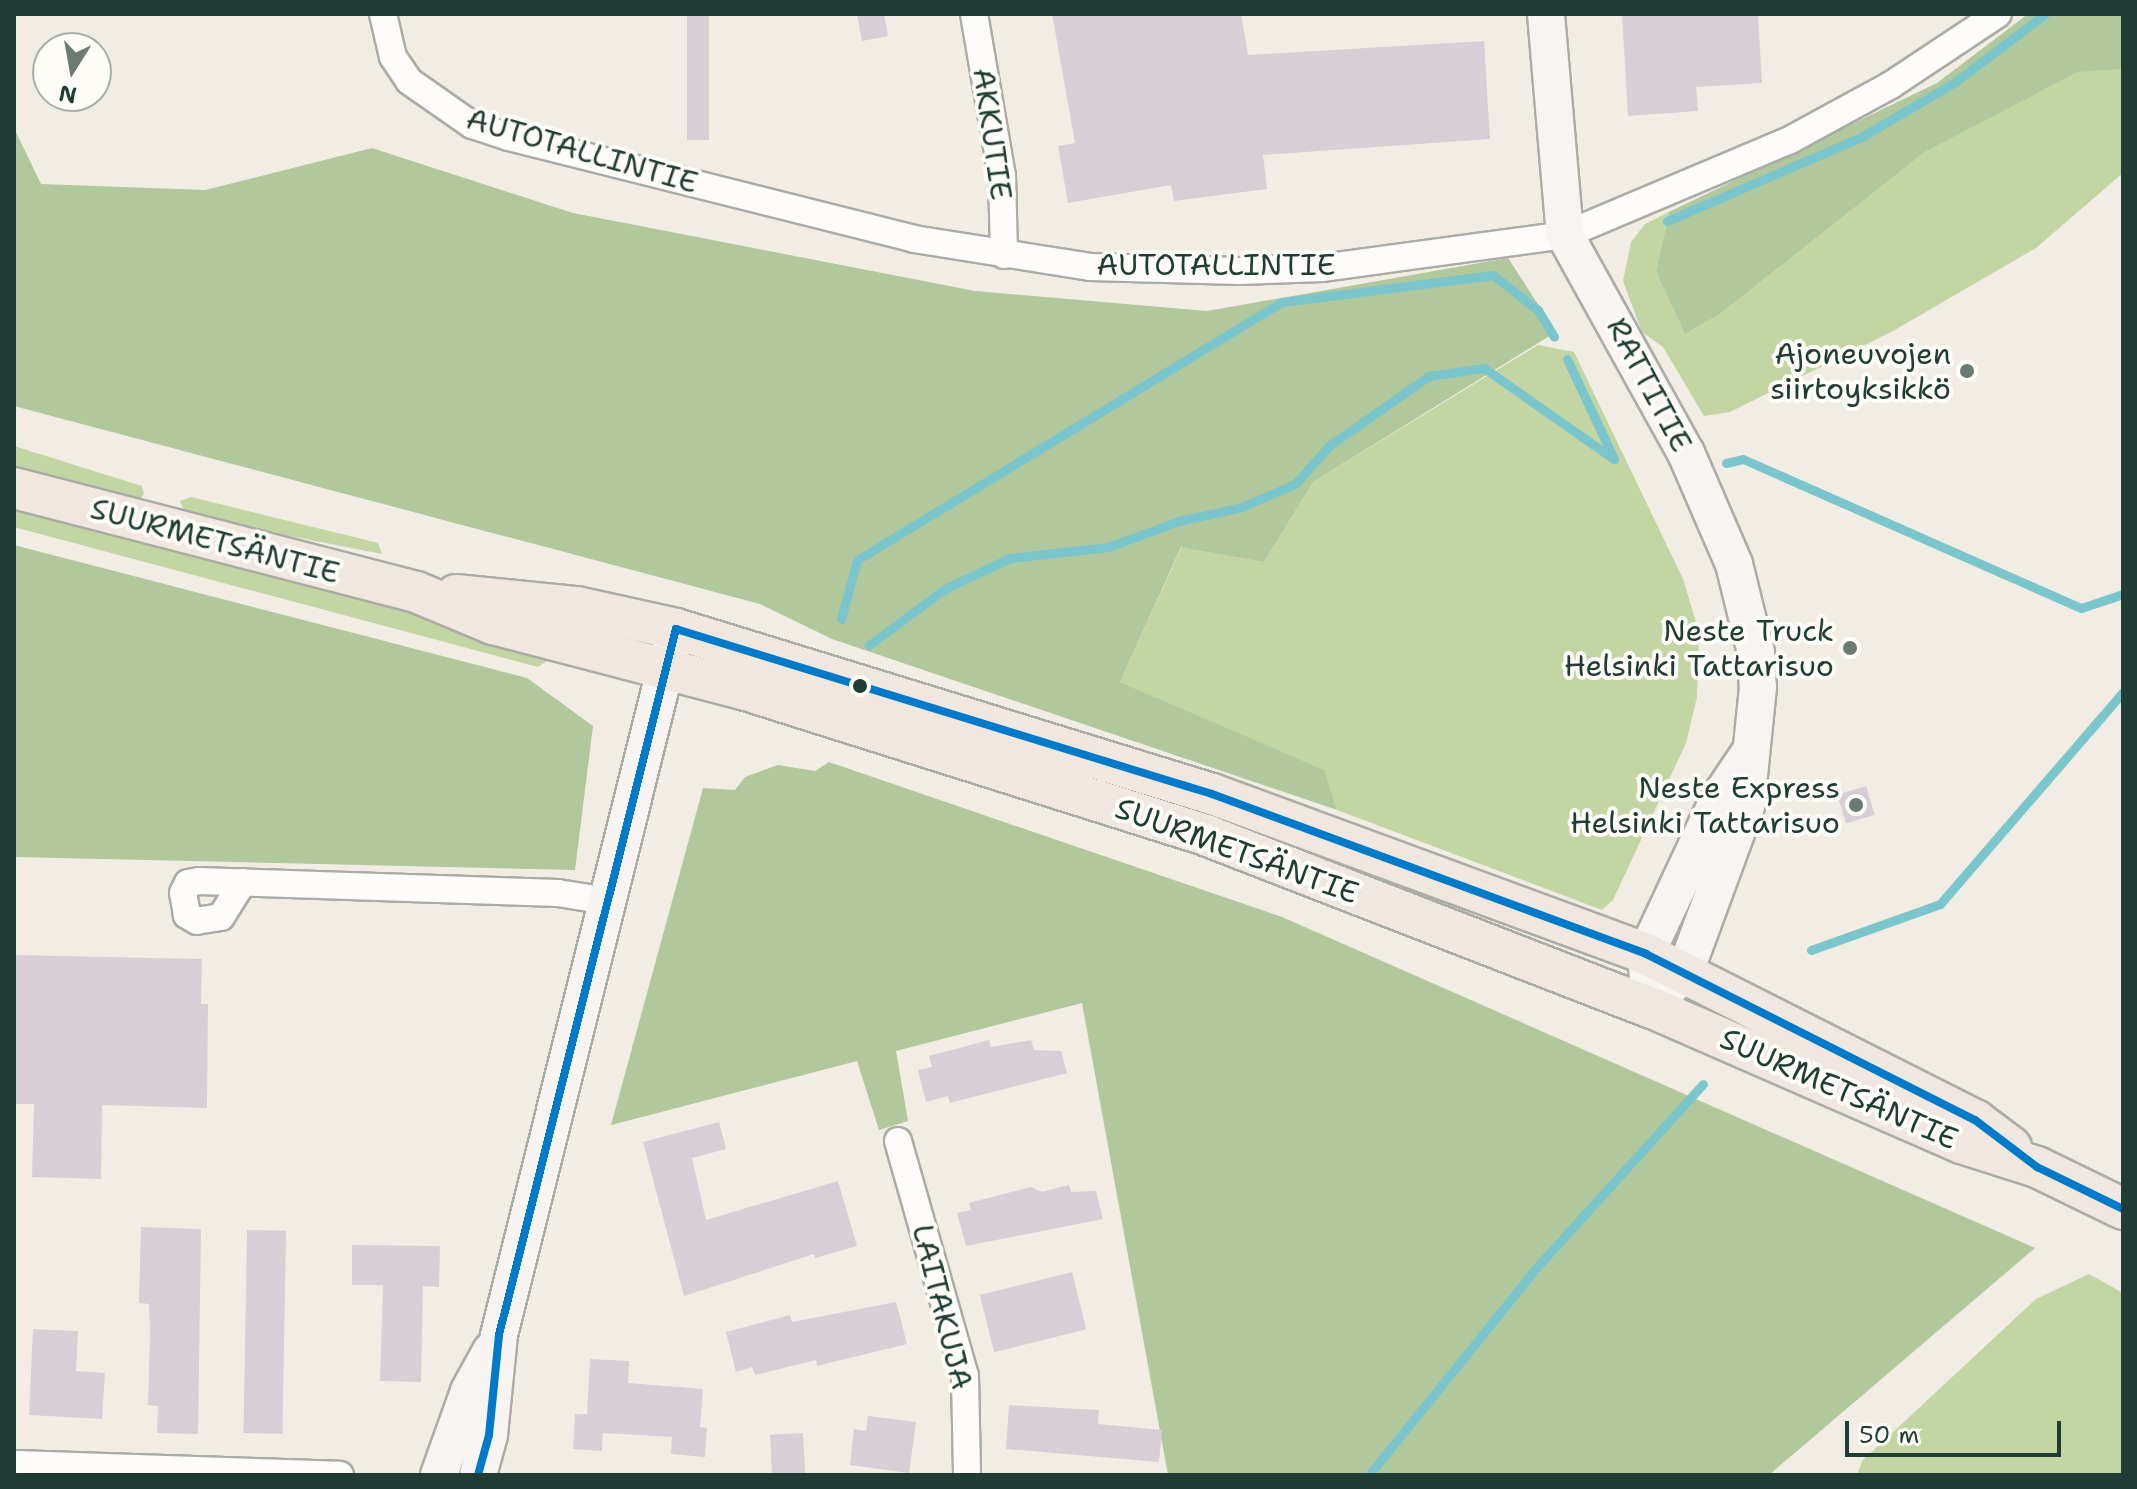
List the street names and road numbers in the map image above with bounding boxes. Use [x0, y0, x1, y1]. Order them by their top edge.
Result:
street label: AKKUTIE [965, 66, 1019, 202]
street label: AUTOTALLINTIE [462, 101, 702, 201]
street label: AUTOTALLINTIE [1097, 247, 1335, 283]
street label: RATTITIE [1599, 312, 1699, 458]
street label: SUURMETSÄNTIE [87, 490, 343, 592]
street label: SUURMETSÄNTIE [1111, 790, 1363, 912]
street label: SUURMETSÄNTIE [1715, 1020, 1963, 1158]
street label: LAITAKUJA [904, 1221, 980, 1393]

